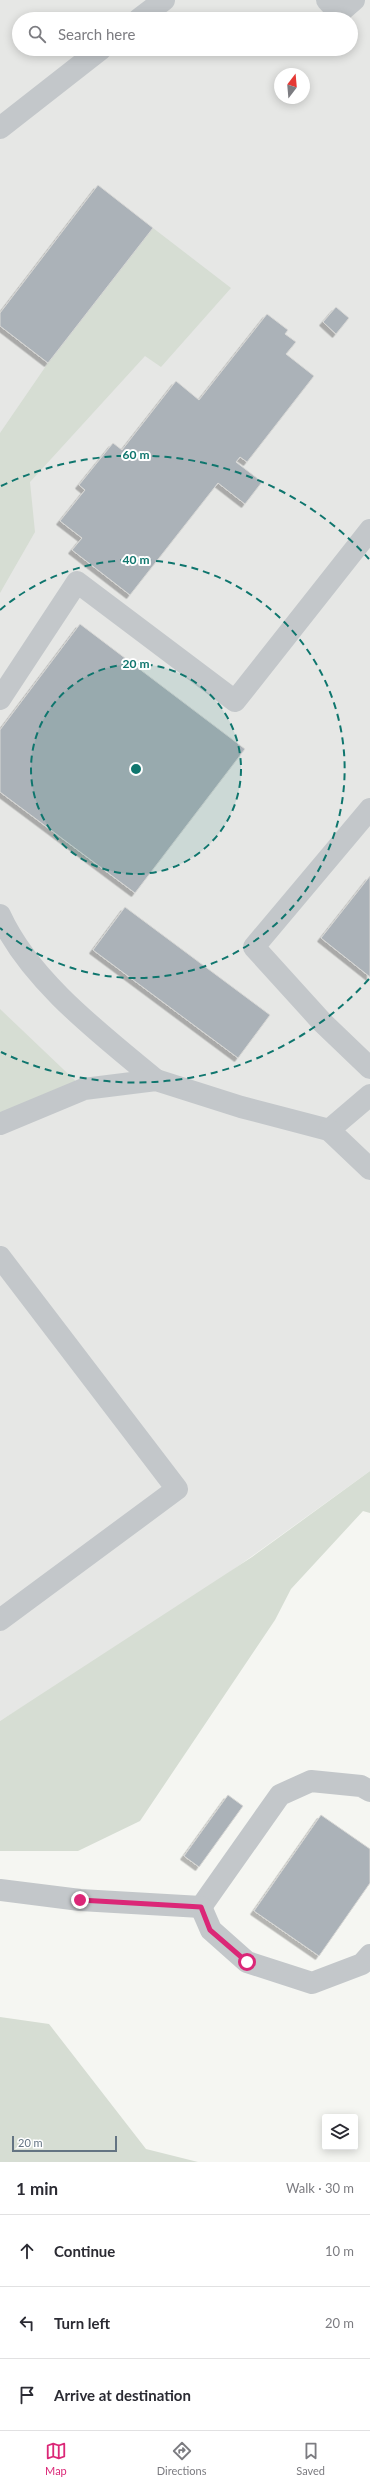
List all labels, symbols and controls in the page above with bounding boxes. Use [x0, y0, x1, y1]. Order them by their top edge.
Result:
search box [12, 12, 358, 56]
icon: search [26, 23, 48, 45]
text: Search here [58, 25, 135, 43]
north arrow [274, 68, 310, 104]
text: 60 m [123, 447, 149, 462]
text: 40 m [123, 552, 149, 567]
text: 20 m [123, 656, 149, 671]
centre of rings [129, 762, 143, 776]
route end [71, 1891, 89, 1909]
route start [238, 1953, 256, 1971]
map controls [322, 2114, 358, 2150]
button: layers [322, 2114, 358, 2150]
scale bar [12, 2134, 117, 2153]
text: 20 m [18, 2136, 43, 2149]
text: 1 min [16, 2178, 58, 2199]
text: Walk · 30 m [286, 2180, 354, 2196]
icon: ahead [16, 2240, 38, 2262]
text: Continue [54, 2242, 115, 2260]
text: 10 m [325, 2243, 354, 2259]
icon: left [16, 2312, 38, 2334]
text: Turn left [54, 2314, 110, 2332]
text: 20 m [325, 2315, 354, 2331]
icon: arrive [16, 2384, 38, 2406]
text: Arrive at destination [54, 2386, 191, 2404]
tab: Map [45, 2440, 67, 2477]
tab: Directions [157, 2440, 206, 2477]
tab: Saved [296, 2440, 325, 2477]

